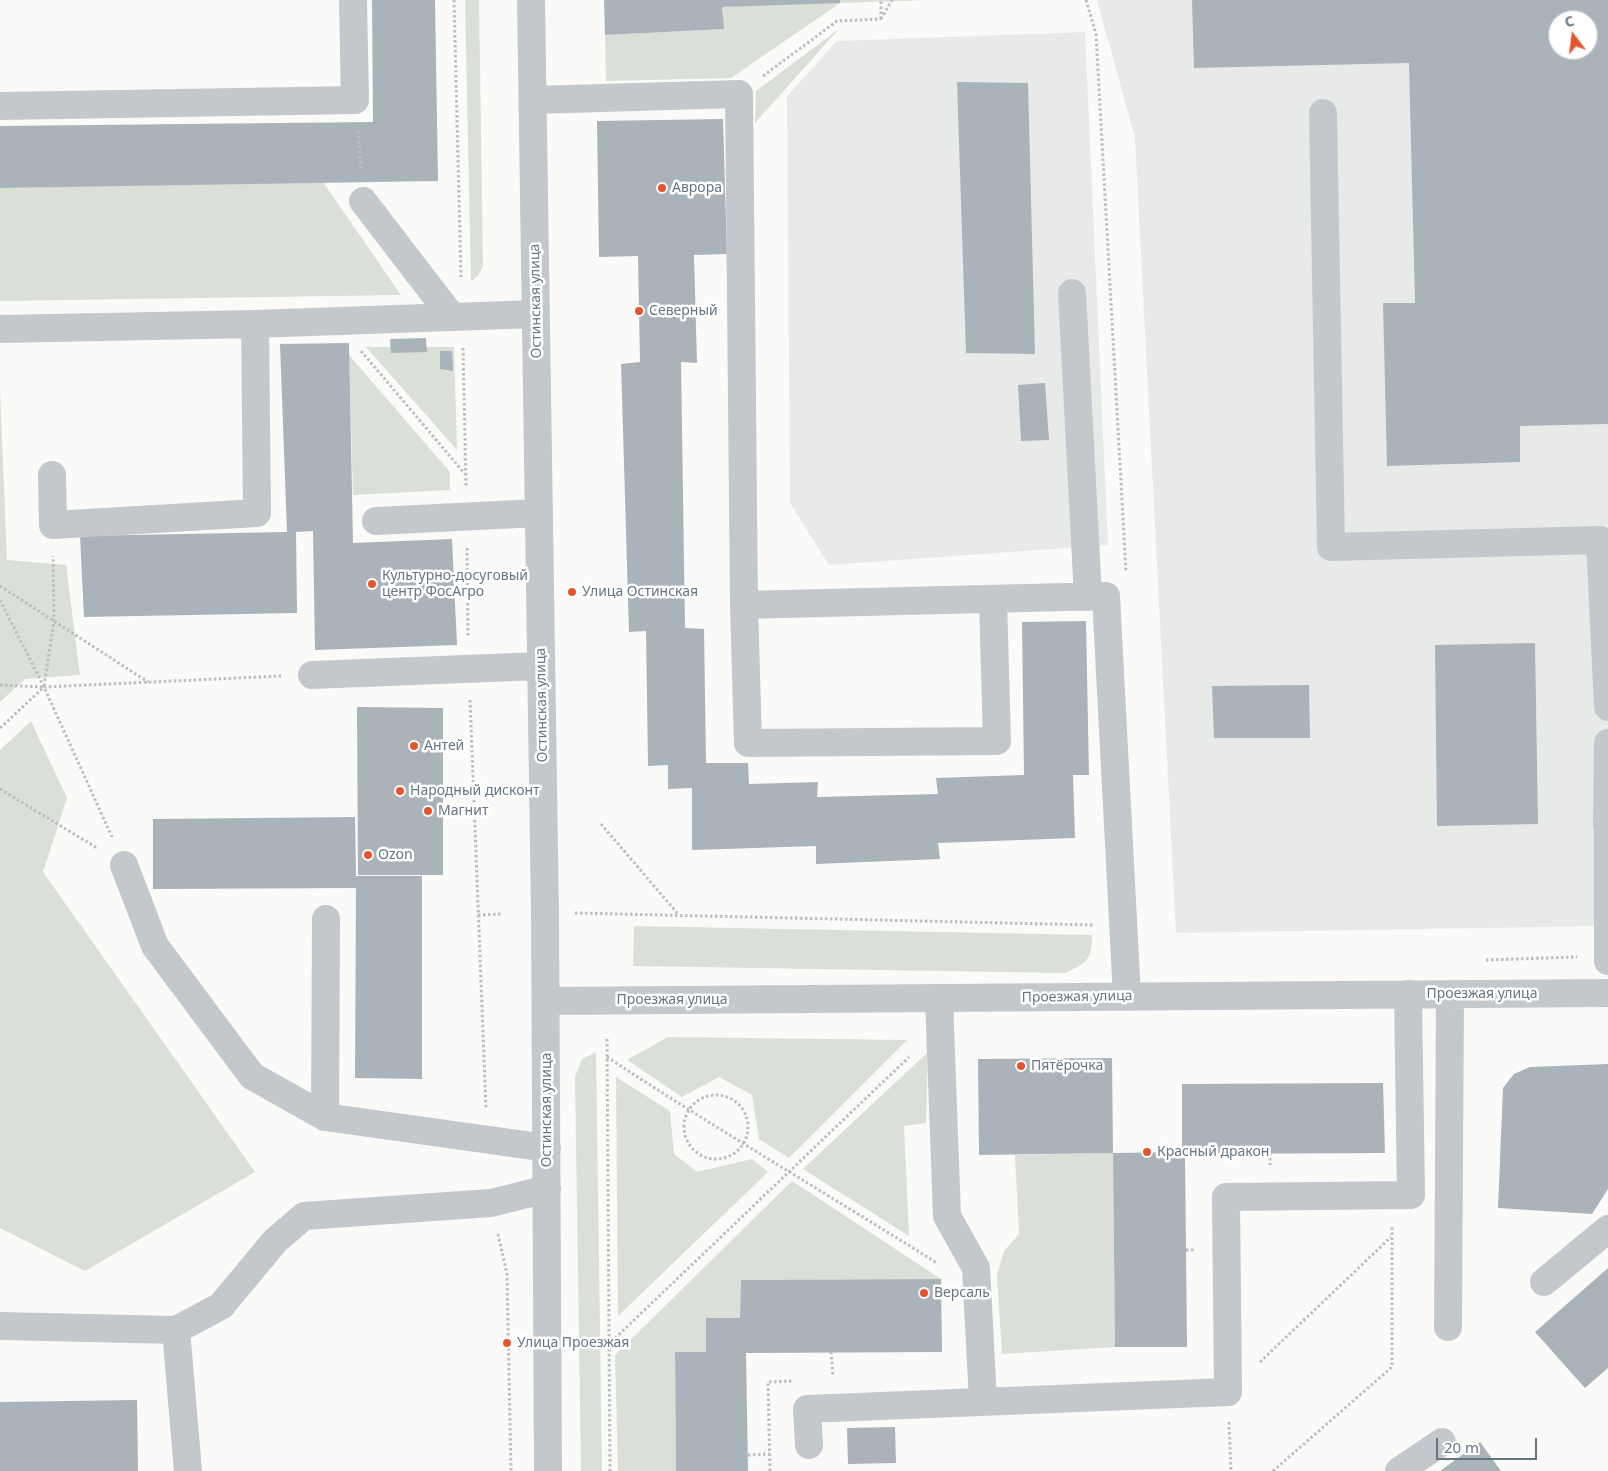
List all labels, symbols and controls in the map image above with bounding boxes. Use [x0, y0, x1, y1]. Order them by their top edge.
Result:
north arrow [1548, 10, 1598, 60]
text: С [1562, 11, 1576, 31]
place label: Аврора [672, 180, 722, 196]
marker: Аврора [656, 182, 668, 194]
street label: Остинская улица [527, 244, 545, 358]
place label: Северный [649, 303, 718, 319]
marker: Северный [633, 305, 645, 317]
place label: Культурно-досуговый центр ФосАгро [382, 568, 528, 600]
marker: Культурно-досуговый центр ФосАгро [366, 578, 378, 590]
place label: Улица Остинская [582, 584, 698, 600]
marker: Улица Остинская [566, 586, 578, 598]
street label: Остинская улица [533, 648, 551, 762]
place label: Антей [424, 738, 464, 754]
marker: Антей [408, 740, 420, 752]
place label: Народный дисконт [410, 783, 540, 799]
marker: Народный дисконт [394, 785, 406, 797]
place label: Магнит [438, 803, 488, 819]
marker: Магнит [422, 805, 434, 817]
place label: Ozon [378, 847, 413, 863]
marker: Ozon [362, 849, 374, 861]
street label: Проезжая улица [1427, 986, 1537, 1002]
street label: Проезжая улица [1021, 988, 1133, 1006]
street label: Проезжая улица [617, 992, 727, 1008]
street label: Остинская улица [539, 1053, 555, 1167]
place label: Пятёрочка [1031, 1058, 1103, 1074]
marker: Пятёрочка [1015, 1060, 1027, 1072]
place label: Красный дракон [1157, 1144, 1269, 1160]
marker: Красный дракон [1141, 1146, 1153, 1158]
place label: Версаль [934, 1285, 990, 1301]
marker: Версаль [918, 1287, 930, 1299]
place label: Улица Проезжая [517, 1335, 629, 1351]
marker: Улица Проезжая [501, 1337, 513, 1349]
scale bar [1438, 1428, 1539, 1460]
text: 20 m [1444, 1437, 1479, 1457]

